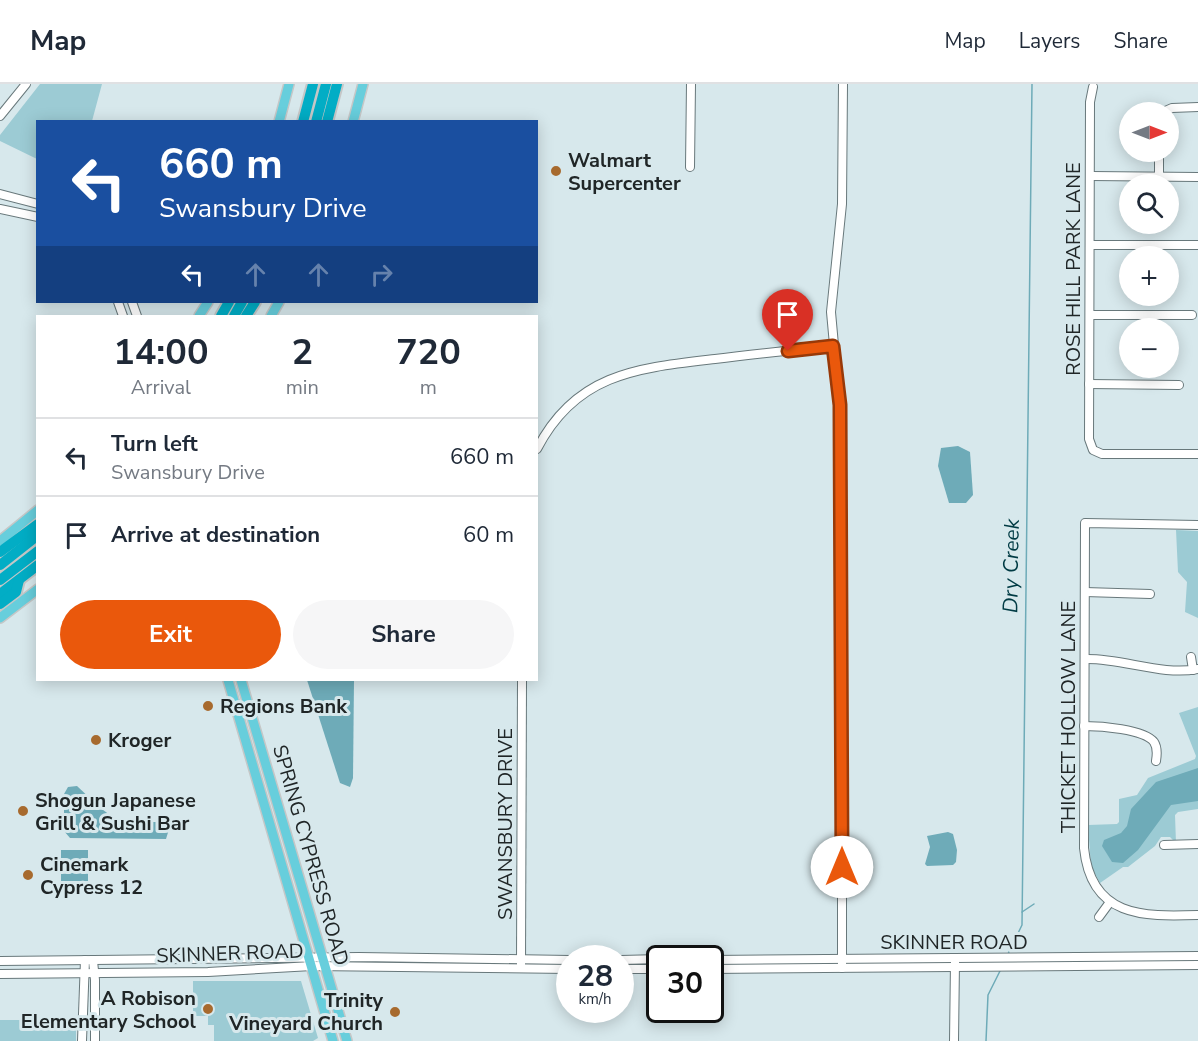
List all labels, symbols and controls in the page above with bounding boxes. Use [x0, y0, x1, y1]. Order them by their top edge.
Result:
text: Map [30, 22, 86, 60]
text: Map [944, 27, 986, 55]
text: Layers [1019, 27, 1080, 55]
text: Share [1113, 27, 1168, 55]
north arrow [1119, 102, 1179, 162]
map controls [1119, 102, 1179, 378]
text: 660 m [159, 136, 283, 193]
icon: left [60, 144, 138, 222]
place label: Walmart Supercenter [568, 147, 681, 197]
street label: ROSE HILL PARK LANE [1060, 162, 1087, 376]
marker: Walmart Supercenter [549, 164, 563, 178]
button: search [1119, 174, 1179, 234]
text: Swansbury Drive [159, 190, 367, 227]
button: + [1119, 246, 1179, 306]
icon: left [176, 258, 209, 291]
icon: ahead [239, 258, 272, 291]
icon: ahead [302, 258, 335, 291]
icon: right [365, 258, 398, 291]
pin [762, 289, 813, 351]
icon: arrive [771, 298, 804, 331]
button: − [1119, 318, 1179, 378]
text: 14:00 [113, 328, 209, 377]
text: 2 [291, 328, 313, 377]
text: 720 [396, 328, 461, 377]
text: Arrival [131, 374, 191, 401]
text: min [286, 374, 319, 401]
text: m [420, 374, 437, 401]
text: Turn left [111, 429, 198, 459]
icon: left [60, 441, 93, 474]
text: 660 m [450, 442, 514, 472]
text: Swansbury Drive [111, 459, 265, 486]
water label: Dry Creek [996, 518, 1026, 613]
icon: arrive [60, 519, 93, 552]
text: Arrive at destination [111, 520, 320, 550]
text: 60 m [463, 520, 514, 550]
button: Exit [60, 600, 281, 669]
button: Share [293, 600, 514, 669]
street label: THICKET HOLLOW LANE [1055, 601, 1082, 833]
place label: Regions Bank [220, 693, 348, 720]
marker: Regions Bank [201, 699, 215, 713]
place label: Kroger [108, 727, 171, 754]
street label: SWANSBURY DRIVE [492, 728, 519, 920]
marker: Kroger [89, 733, 103, 747]
street label: SPRING CYPRESS ROAD [266, 742, 355, 969]
place label: Shogun Japanese Grill & Sushi Bar [35, 787, 196, 837]
marker: Shogun Japanese Grill & Sushi Bar [16, 804, 30, 818]
position arrow [810, 835, 874, 899]
place label: Cinemark Cypress 12 [40, 851, 143, 901]
marker: Cinemark Cypress 12 [21, 868, 35, 882]
street label: SKINNER ROAD [880, 929, 1028, 956]
street label: SKINNER ROAD [156, 937, 304, 970]
speed limit sign: 30 [646, 945, 724, 1023]
text: 28 [577, 956, 613, 997]
place label: A Robison Elementary School [21, 985, 197, 1035]
place label: Trinity Vineyard Church [228, 987, 383, 1037]
text: km/h [578, 989, 612, 1009]
marker: A Robison Elementary School [201, 1002, 215, 1016]
marker: Trinity Vineyard Church [388, 1005, 402, 1019]

